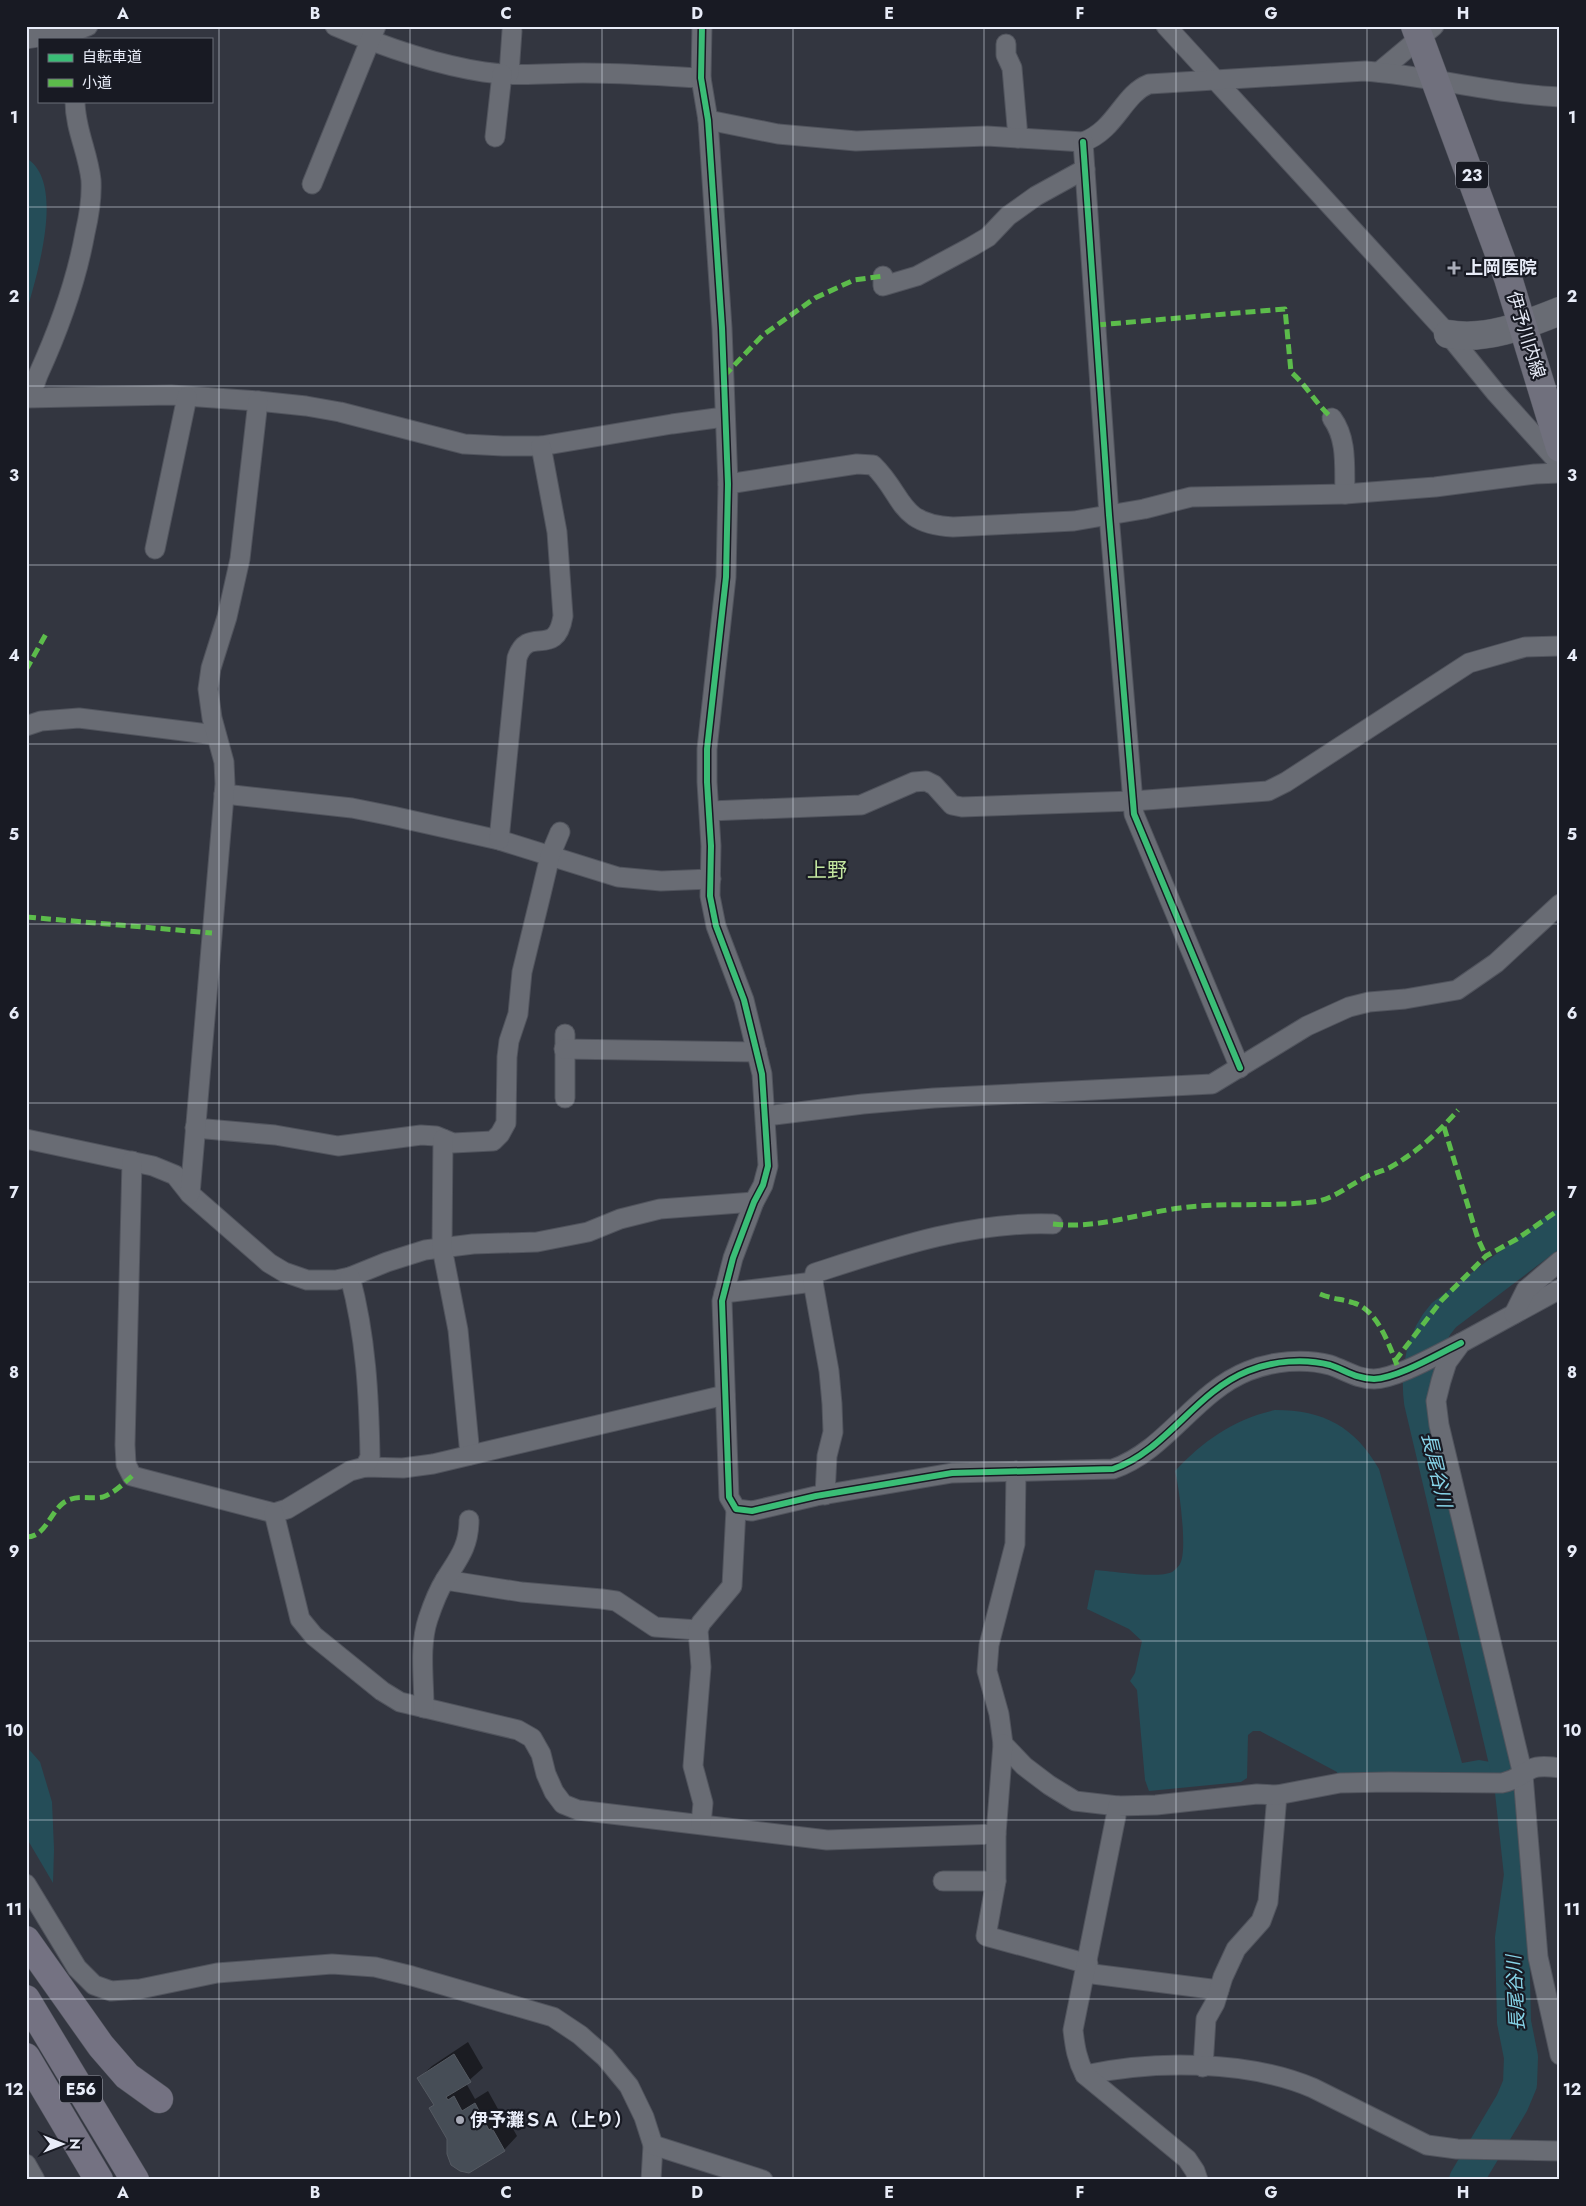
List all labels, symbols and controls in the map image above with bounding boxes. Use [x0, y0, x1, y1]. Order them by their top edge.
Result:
text: A [116, 2, 129, 25]
text: B [310, 2, 320, 25]
text: C [500, 2, 512, 25]
text: D [691, 2, 703, 25]
text: E [884, 2, 894, 25]
text: F [1076, 2, 1084, 25]
text: G [1264, 2, 1278, 25]
text: H [1457, 2, 1469, 25]
legend [38, 38, 212, 102]
text: 自転車道 [82, 46, 142, 68]
text: 小道 [82, 72, 112, 94]
text: 1 [10, 106, 18, 129]
text: 1 [1568, 106, 1576, 129]
road number: 23 [1456, 162, 1488, 188]
place label: 上岡医院 [1465, 255, 1537, 281]
marker: 上岡医院 [1447, 261, 1461, 275]
text: 2 [9, 285, 19, 308]
text: 2 [1567, 285, 1577, 308]
street label: 伊予川内線 [1500, 288, 1552, 382]
text: 3 [9, 464, 19, 487]
text: 3 [1567, 464, 1577, 487]
text: 4 [8, 644, 20, 667]
text: 4 [1566, 644, 1578, 667]
text: 5 [9, 823, 19, 846]
text: 5 [1567, 823, 1577, 846]
district label: 上野 [807, 856, 847, 885]
text: 6 [9, 1002, 19, 1025]
text: 6 [1567, 1002, 1577, 1025]
text: 7 [9, 1181, 19, 1204]
text: 7 [1567, 1181, 1577, 1204]
text: 8 [9, 1361, 19, 1384]
text: 8 [1567, 1361, 1577, 1384]
water label: 長尾谷川 [1415, 1430, 1459, 1512]
text: 9 [9, 1540, 19, 1563]
text: 9 [1567, 1540, 1577, 1563]
text: 10 [5, 1719, 23, 1742]
text: 10 [1563, 1719, 1581, 1742]
text: 11 [6, 1898, 22, 1921]
text: 11 [1564, 1898, 1580, 1921]
water label: 長尾谷川 [1500, 1952, 1531, 2032]
road number: E56 [60, 2076, 102, 2102]
text: 12 [5, 2078, 23, 2101]
text: 12 [1563, 2078, 1581, 2101]
place label: 伊予灘ＳＡ（上り） [470, 2107, 632, 2133]
marker: 伊予灘ＳＡ（上り） [454, 2114, 466, 2126]
north arrow [38, 2118, 88, 2168]
text: N [65, 2138, 85, 2150]
text: A [116, 2181, 129, 2204]
text: B [310, 2181, 320, 2204]
text: C [500, 2181, 512, 2204]
text: D [691, 2181, 703, 2204]
text: E [884, 2181, 894, 2204]
text: F [1076, 2181, 1084, 2204]
text: G [1264, 2181, 1278, 2204]
text: H [1457, 2181, 1469, 2204]

